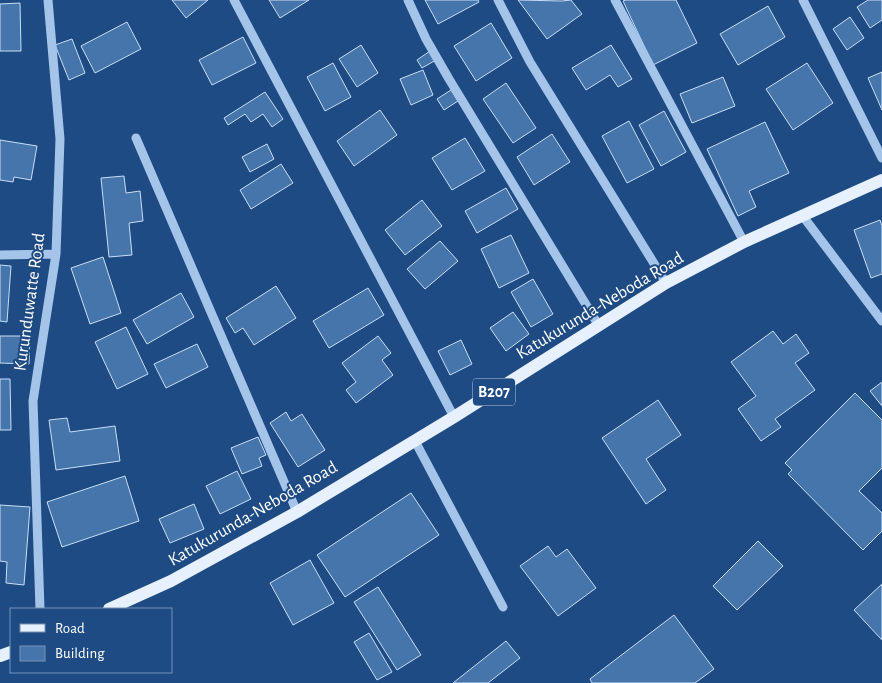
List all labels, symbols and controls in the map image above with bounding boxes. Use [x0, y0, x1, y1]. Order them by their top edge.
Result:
street label: Kurunduwatte Road [11, 232, 49, 372]
street label: Katukurunda-Neboda Road [513, 249, 687, 363]
road number: B207 [473, 378, 515, 406]
street label: Katukurunda-Neboda Road [166, 458, 340, 570]
legend [10, 608, 172, 673]
text: Road [55, 621, 85, 636]
text: Building [55, 646, 105, 661]

